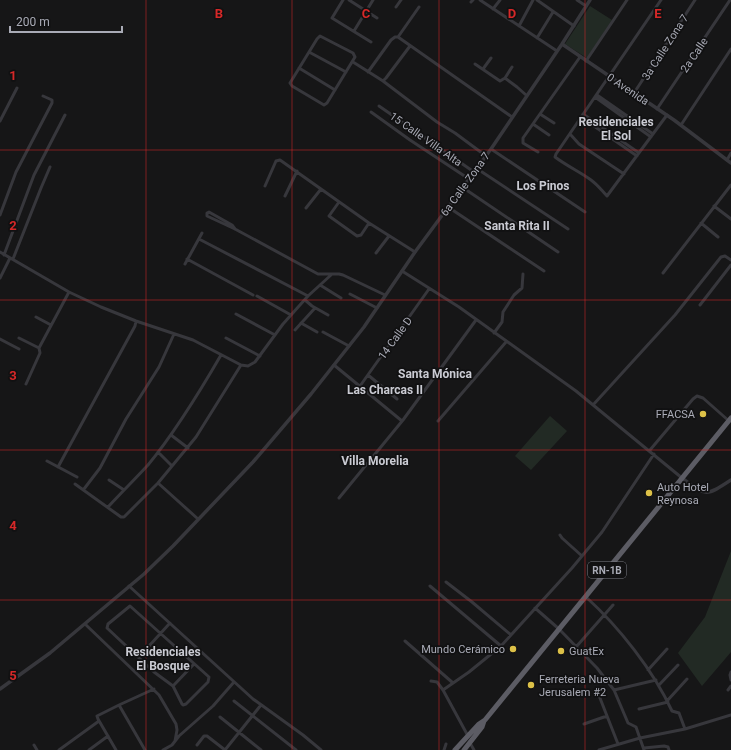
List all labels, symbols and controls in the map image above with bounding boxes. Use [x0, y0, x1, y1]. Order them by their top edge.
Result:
text: B [215, 6, 223, 21]
text: C [362, 6, 371, 21]
text: D [508, 6, 516, 21]
text: E [654, 6, 662, 21]
scale bar [10, 8, 122, 34]
street label: 3a Calle Zona 7 [639, 12, 691, 83]
text: 200 m [16, 15, 50, 29]
street label: 2a Calle [678, 35, 711, 75]
text: 1 [9, 68, 17, 83]
street label: 0 Avenida [604, 71, 651, 108]
street label: 15 Calle Villa Alta [387, 110, 464, 169]
district label: Residenciales El Sol [578, 115, 654, 143]
street label: 6a Calle Zona 7 [438, 150, 493, 219]
district label: Los Pinos [517, 179, 570, 193]
text: 2 [9, 218, 17, 233]
district label: Santa Rita II [484, 219, 550, 233]
street label: 14 Calle D [376, 315, 415, 362]
district label: Santa Mónica [398, 367, 473, 381]
text: 3 [9, 368, 17, 383]
district label: Las Charcas II [347, 383, 423, 397]
place label: FFACSA [656, 408, 696, 421]
marker: FFACSA [698, 409, 708, 419]
district label: Villa Morelia [341, 454, 409, 468]
place label: Auto Hotel Reynosa [657, 481, 709, 507]
marker: Auto Hotel Reynosa [644, 488, 654, 498]
text: 4 [9, 518, 17, 533]
road number: RN-1B [588, 562, 626, 578]
place label: Mundo Cerámico [421, 643, 505, 656]
marker: Mundo Cerámico [508, 644, 518, 654]
district label: Residenciales El Bosque [125, 645, 201, 673]
place label: GuatEx [569, 645, 604, 658]
marker: GuatEx [556, 646, 566, 656]
text: 5 [9, 668, 17, 683]
place label: Ferreteria Nueva Jerusalem #2 [539, 673, 619, 699]
marker: Ferreteria Nueva Jerusalem #2 [526, 680, 536, 690]

